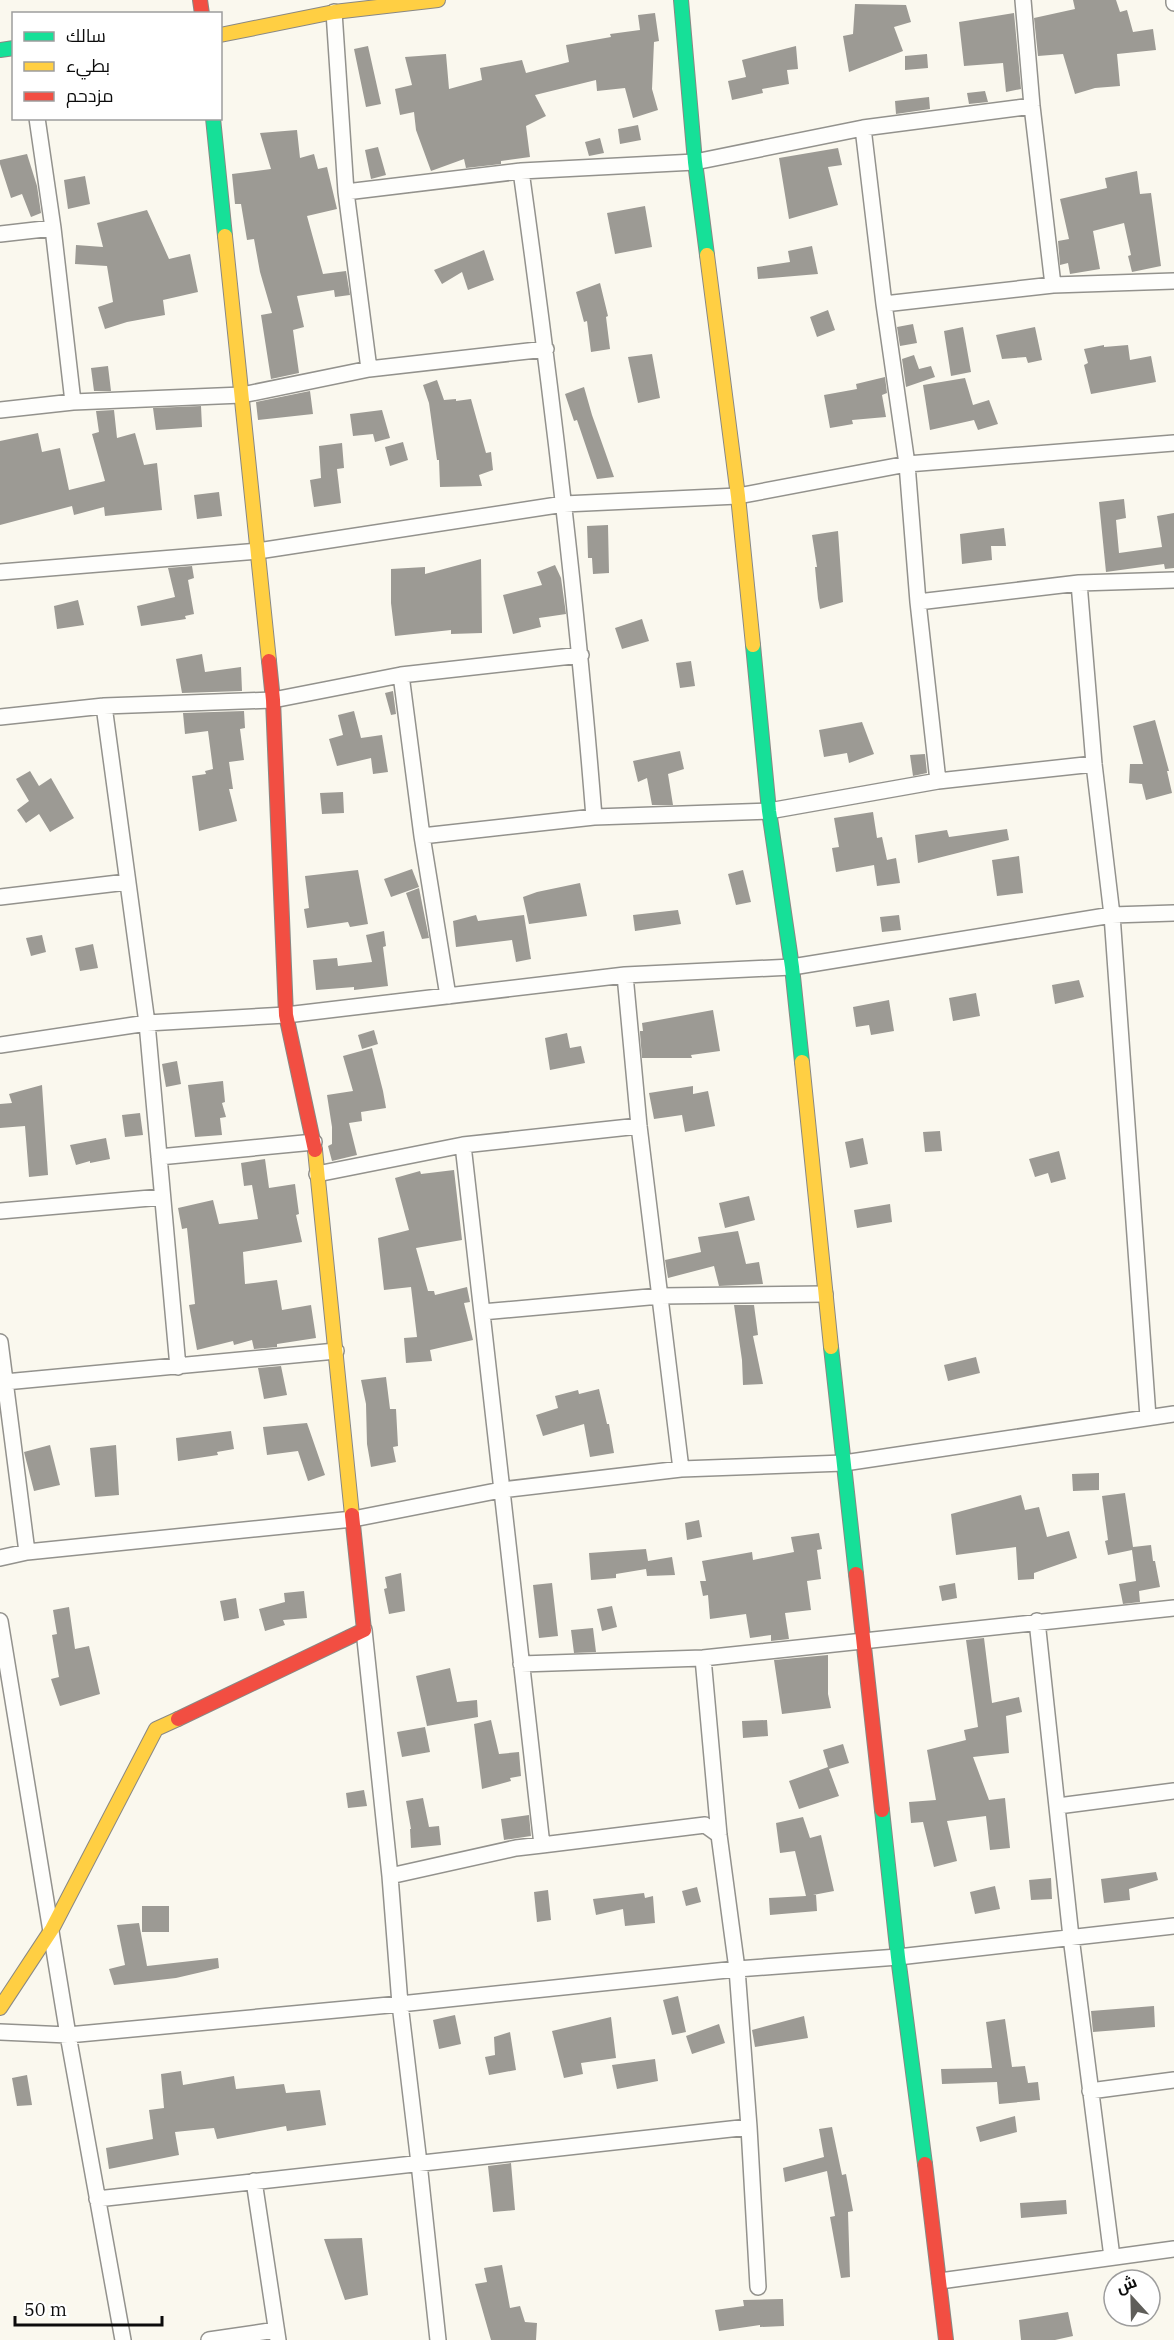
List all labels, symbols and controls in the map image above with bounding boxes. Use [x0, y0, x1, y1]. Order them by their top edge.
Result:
legend [12, 12, 222, 120]
text: سالك [66, 24, 106, 47]
text: بطيء [66, 54, 110, 80]
text: مزدحم [66, 84, 114, 108]
north arrow [1102, 2268, 1162, 2328]
text: ش [1113, 2271, 1140, 2297]
scale bar [15, 2289, 162, 2327]
text: 50 m [24, 2298, 67, 2321]

